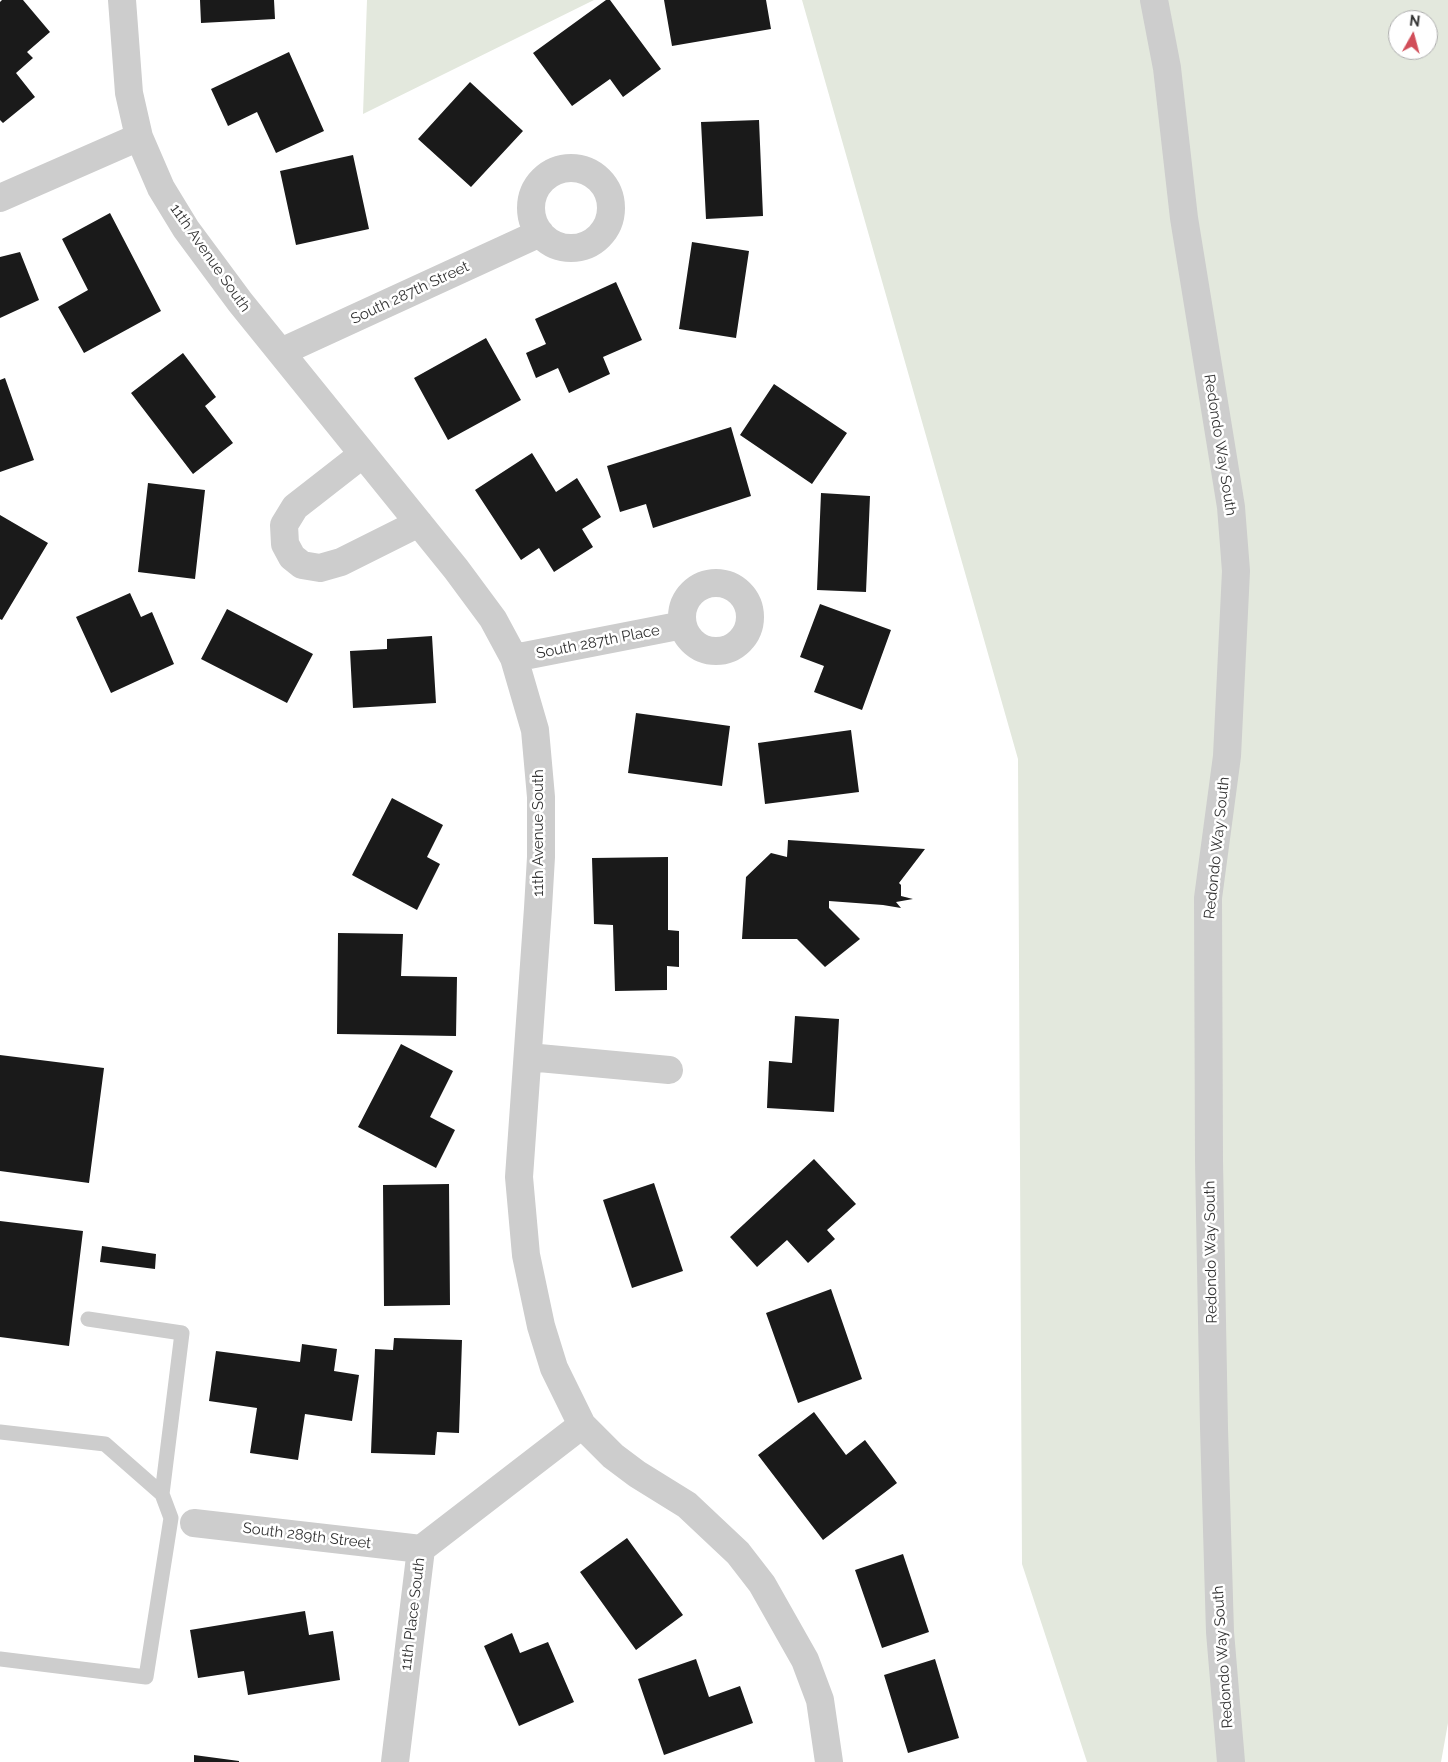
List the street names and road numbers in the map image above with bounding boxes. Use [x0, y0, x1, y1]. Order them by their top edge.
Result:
street label: 11th Avenue South [166, 201, 254, 315]
street label: South 287th Street [348, 258, 472, 328]
street label: Redondo Way South [1200, 373, 1240, 517]
street label: South 287th Place [535, 621, 661, 663]
street label: 11th Avenue South [529, 769, 547, 897]
street label: Redondo Way South [1201, 776, 1233, 920]
street label: Redondo Way South [1201, 1180, 1221, 1324]
street label: South 289th Street [242, 1519, 372, 1553]
street label: 11th Place South [397, 1557, 429, 1671]
street label: Redondo Way South [1209, 1585, 1237, 1729]

